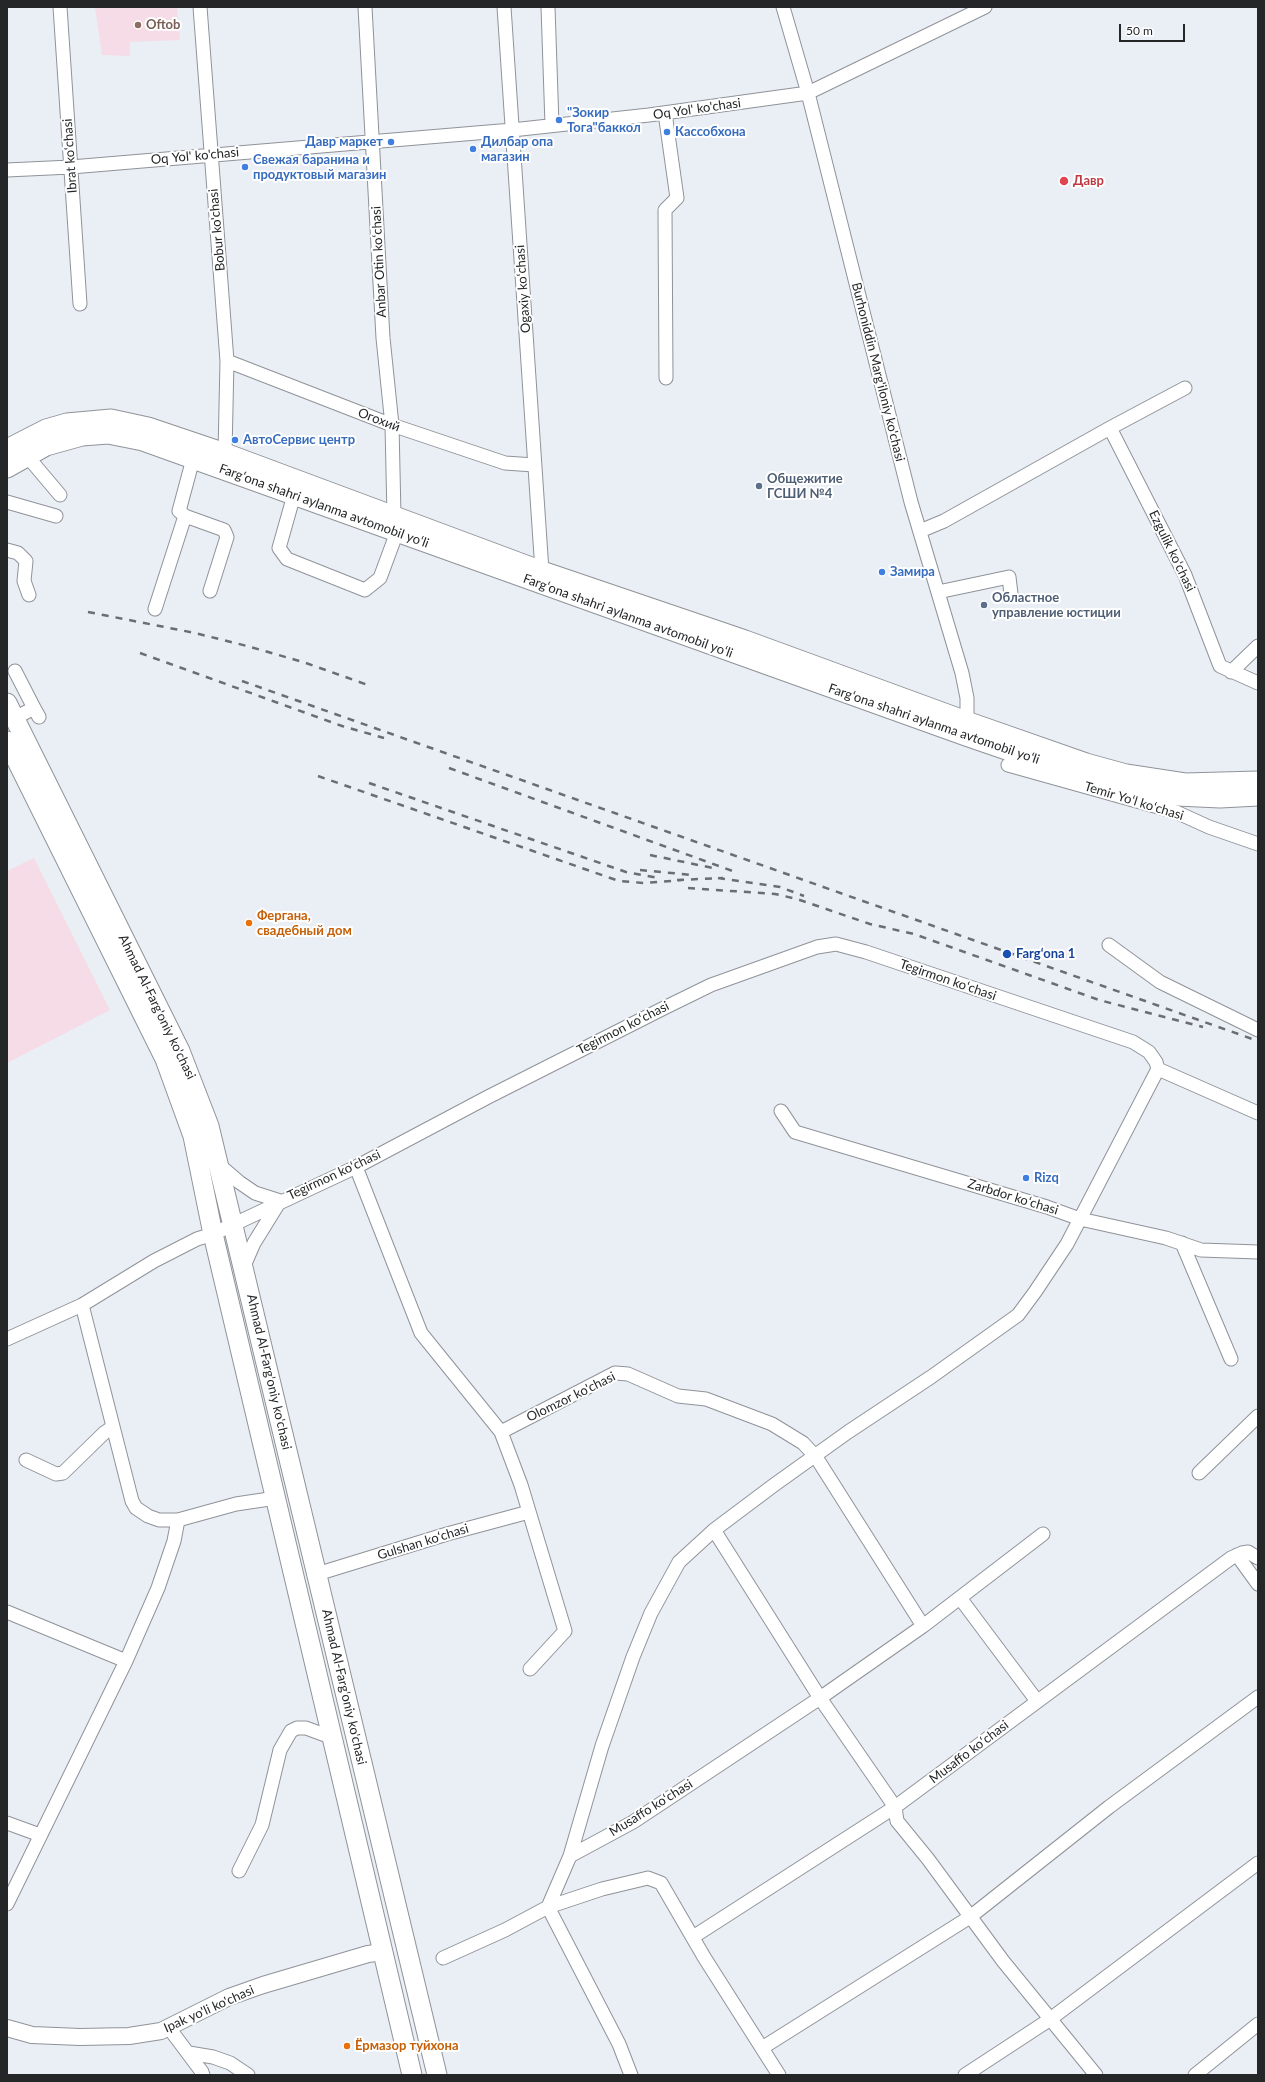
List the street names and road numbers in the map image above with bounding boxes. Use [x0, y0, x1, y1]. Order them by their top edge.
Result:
street label: Oq Yol' ko'chasi [652, 95, 742, 123]
street label: Ibrat koʻchasi [60, 118, 80, 194]
street label: Oq Yol' ko'chasi [150, 144, 240, 168]
street label: Bobur ko'chasi [206, 188, 228, 272]
street label: Anbar Otin koʻchasi [368, 206, 390, 318]
street label: Ogaxiy koʻchasi [512, 244, 534, 334]
street label: Burhoniddin Marg'iloniy ko'chasi [848, 281, 908, 463]
street label: Огохий [356, 405, 402, 435]
street label: Fargʻona shahri aylanma avtomobil yoʻli [217, 461, 431, 551]
street label: Ezgulik koʻchasi [1146, 508, 1198, 594]
street label: Fargʻona shahri aylanma avtomobil yoʻli [521, 571, 735, 661]
street label: Fargʻona shahri aylanma avtomobil yoʻli [826, 680, 1042, 768]
street label: Temir Yoʻl koʻchasi [1082, 778, 1186, 824]
street label: Ahmad Al-Farg'oniy ko'chasi [115, 932, 199, 1082]
street label: Tegirmon koʻchasi [898, 956, 998, 1004]
street label: Tegirmon koʻchasi [574, 998, 672, 1058]
street label: Tegirmon koʻchasi [285, 1147, 383, 1203]
street label: Zarbdor koʻchasi [966, 1176, 1060, 1218]
street label: Ahmad Al-Farg'oniy ko'chasi [243, 1293, 295, 1451]
street label: Olomzor ko'chasi [524, 1369, 618, 1425]
street label: Gulshan koʻchasi [375, 1521, 471, 1563]
street label: Ahmad Al-Farg'oniy ko'chasi [318, 1608, 370, 1766]
street label: Musaffo koʻchasi [926, 1717, 1012, 1787]
street label: Musaffo koʻchasi [606, 1776, 696, 1840]
street label: Ipak yo'li ko'chasi [161, 1982, 257, 2036]

